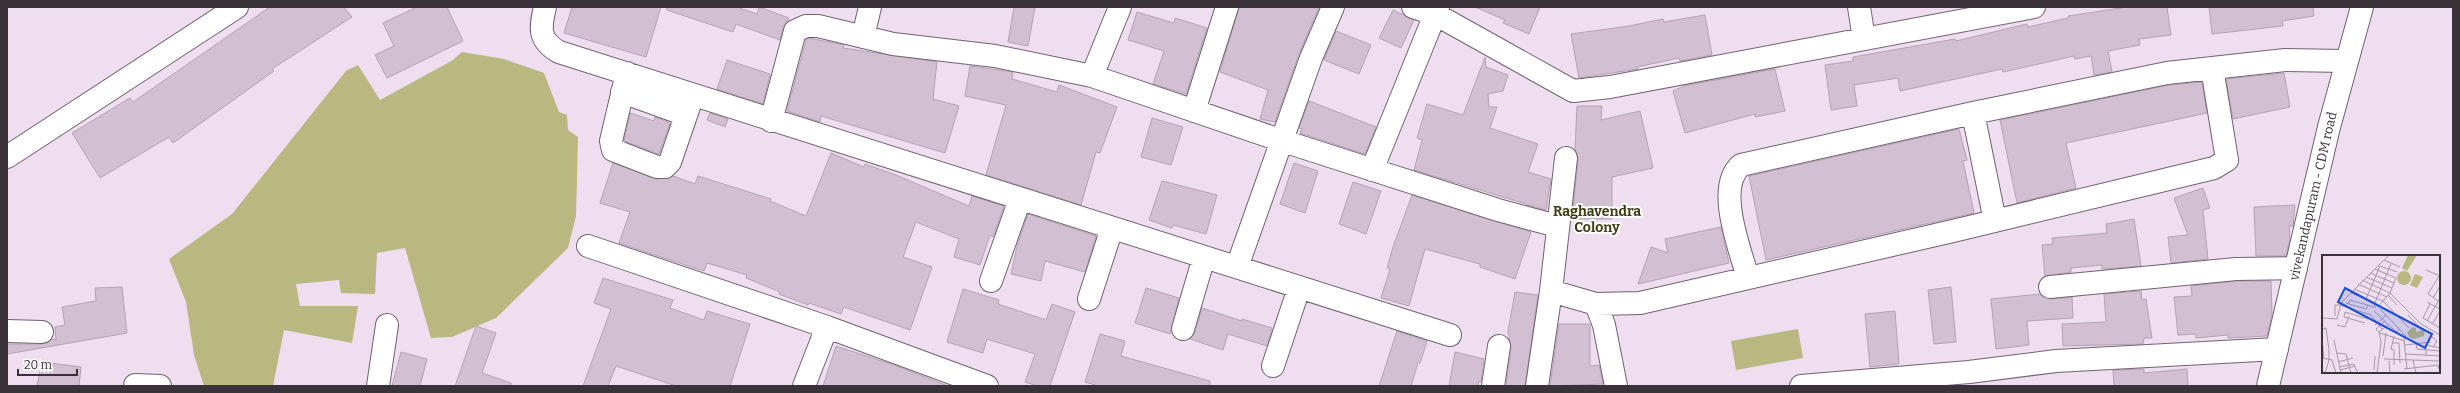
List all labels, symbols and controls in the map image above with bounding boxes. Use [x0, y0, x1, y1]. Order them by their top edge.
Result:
street label: vivekandapuram - CDM road [2286, 110, 2340, 283]
district label: Raghavendra Colony [1553, 203, 1641, 236]
inset map [2322, 255, 2440, 373]
scale bar [18, 351, 77, 377]
text: 20 m [24, 358, 53, 372]

